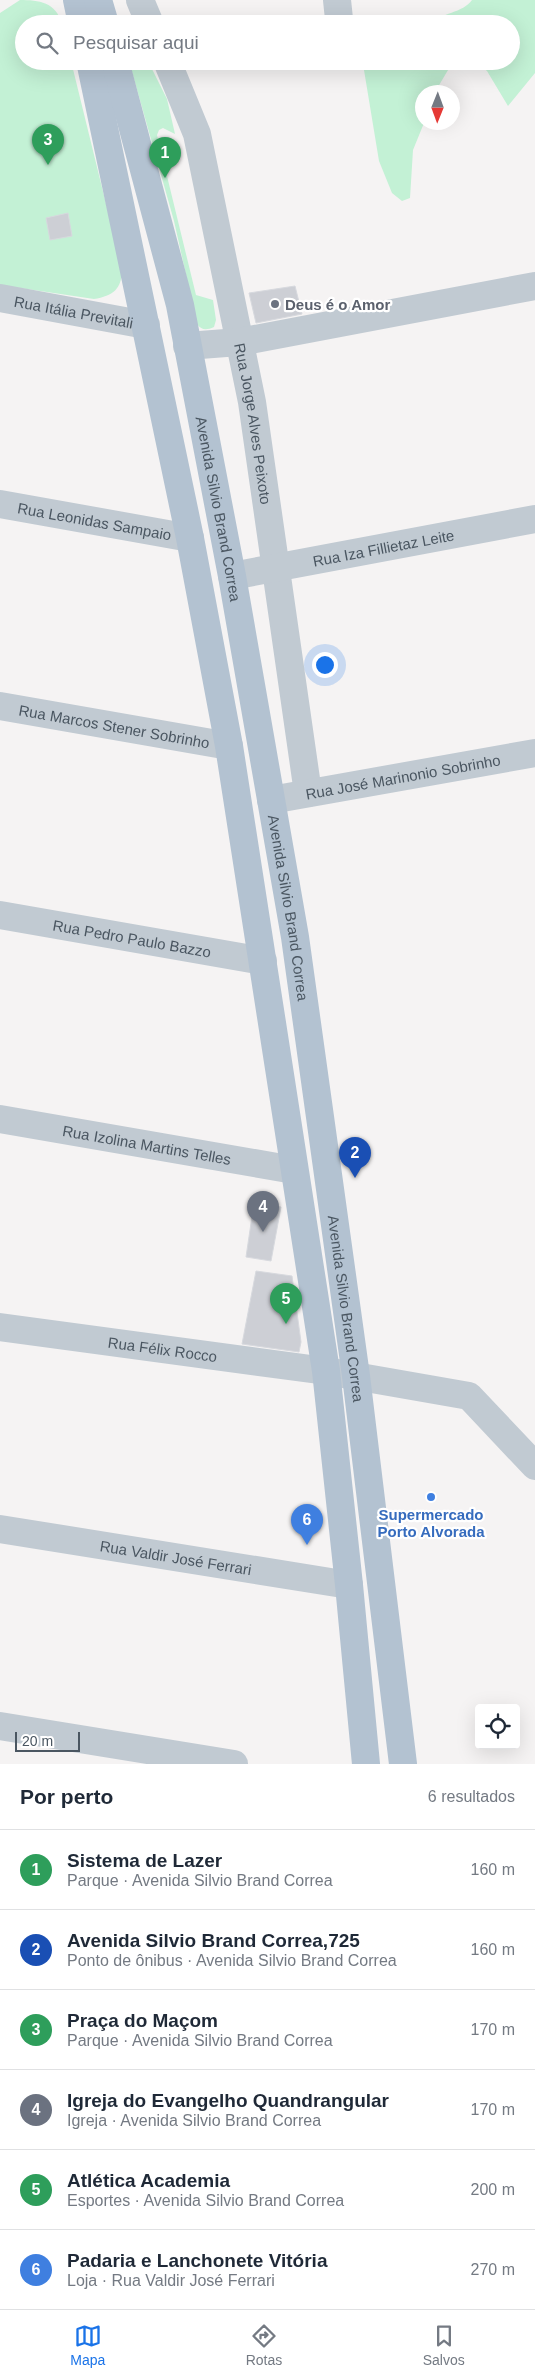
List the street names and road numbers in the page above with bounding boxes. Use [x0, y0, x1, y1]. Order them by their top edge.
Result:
street label: Rua Itália Previtali [13, 292, 135, 331]
street label: Rua Jorge Alves Peixoto [232, 341, 275, 505]
street label: Avenida Silvio Brand Correa [193, 415, 245, 603]
street label: Rua Leonidas Sampaio [16, 499, 173, 543]
street label: Rua Iza Fillietaz Leite [311, 526, 455, 569]
street label: Rua Marcos Stener Sobrinho [17, 701, 211, 751]
street label: Rua José Marinonio Sobrinho [304, 751, 502, 802]
street label: Avenida Silvio Brand Correa [265, 813, 312, 1002]
street label: Rua Pedro Paulo Bazzo [52, 916, 212, 960]
street label: Rua Izolina Martins Telles [61, 1121, 232, 1167]
street label: Avenida Silvio Brand Correa [325, 1214, 368, 1403]
street label: Rua Félix Rocco [107, 1333, 218, 1365]
street label: Rua Valdir José Ferrari [99, 1537, 253, 1578]

